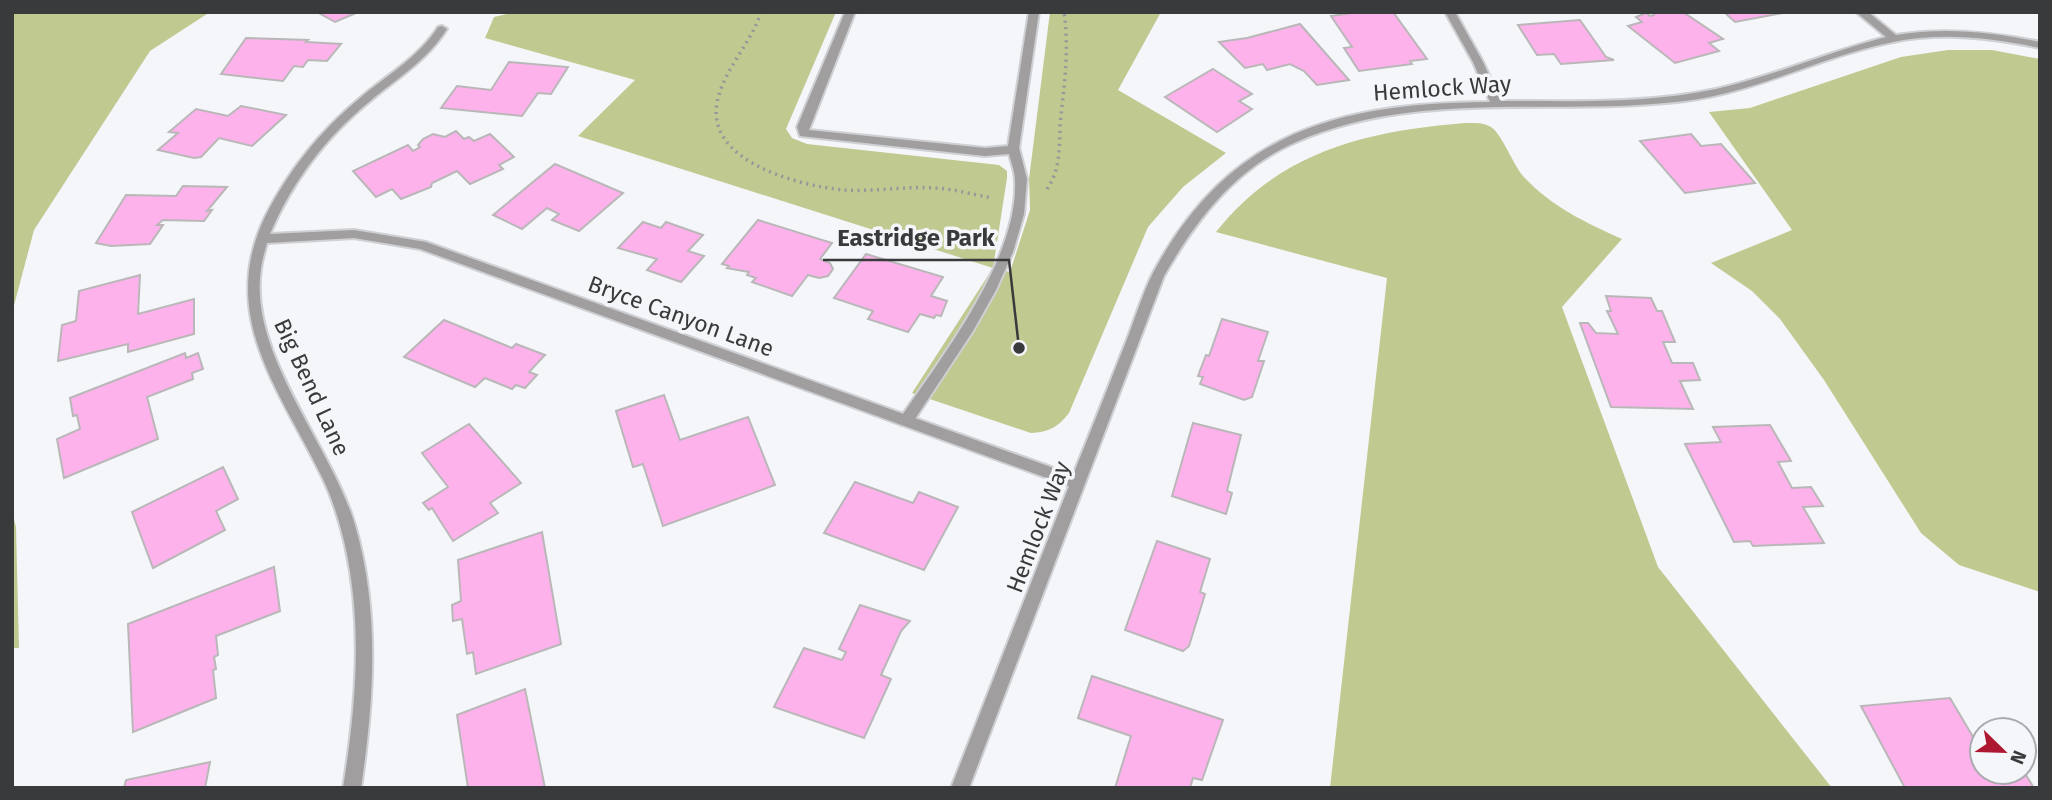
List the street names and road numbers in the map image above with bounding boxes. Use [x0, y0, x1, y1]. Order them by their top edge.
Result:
street label: Hemlock Way [1372, 69, 1513, 107]
street label: Bryce Canyon Lane [584, 269, 778, 363]
street label: Big Bend Lane [268, 314, 356, 460]
street label: Hemlock Way [1000, 457, 1076, 597]

